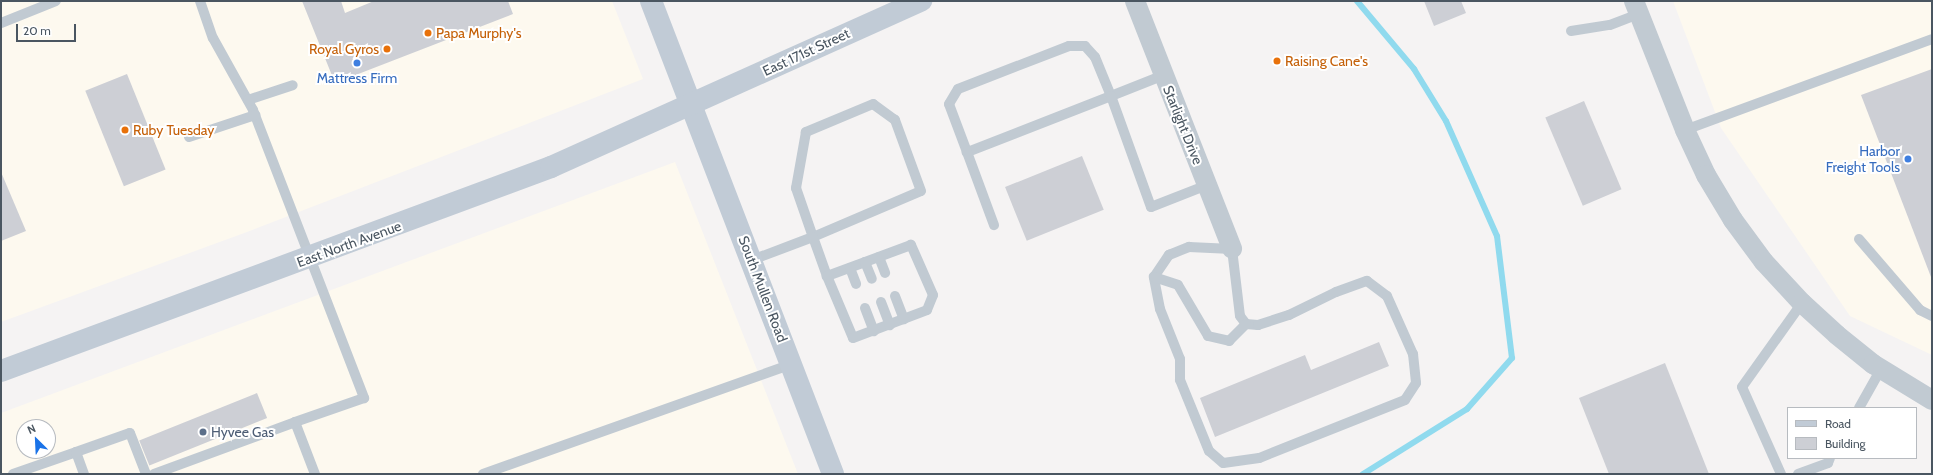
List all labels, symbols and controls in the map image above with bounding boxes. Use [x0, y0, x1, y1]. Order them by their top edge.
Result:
scale bar [18, 16, 78, 42]
text: 20 m [23, 23, 51, 38]
place label: Papa Murphy's [436, 25, 521, 41]
street label: East 171st Street [760, 25, 852, 79]
marker: Papa Murphy's [423, 28, 433, 38]
place label: Royal Gyros [309, 41, 379, 57]
marker: Royal Gyros [382, 44, 392, 54]
place label: Raising Cane's [1285, 53, 1368, 69]
marker: Raising Cane's [1272, 56, 1282, 66]
marker: Mattress Firm [352, 58, 362, 68]
place label: Mattress Firm [317, 70, 397, 86]
street label: Starlight Drive [1160, 83, 1206, 167]
place label: Ruby Tuesday [133, 122, 214, 138]
marker: Ruby Tuesday [120, 125, 130, 135]
place label: Harbor Freight Tools [1826, 143, 1900, 176]
marker: Harbor Freight Tools [1903, 154, 1913, 164]
street label: East North Avenue [295, 217, 403, 271]
street label: South Mullen Road [735, 234, 791, 344]
legend [1787, 407, 1917, 459]
text: Road [1825, 416, 1851, 431]
north arrow [16, 419, 56, 459]
text: N [25, 421, 38, 437]
place label: Hyvee Gas [211, 424, 274, 440]
marker: Hyvee Gas [198, 427, 208, 437]
text: Building [1825, 436, 1866, 451]

